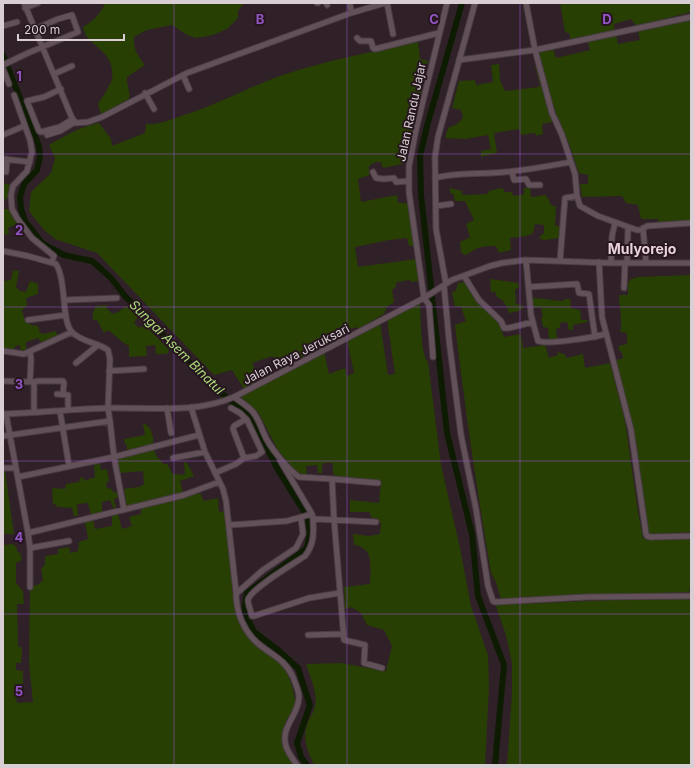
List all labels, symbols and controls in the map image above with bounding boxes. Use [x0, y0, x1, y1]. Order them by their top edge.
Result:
text: B [256, 11, 265, 27]
text: C [429, 11, 439, 27]
text: D [602, 11, 612, 27]
scale bar [18, 16, 124, 42]
text: 200 m [24, 22, 60, 37]
street label: Jalan Randu Jajar [393, 61, 429, 163]
text: 1 [16, 68, 22, 84]
text: 2 [15, 222, 23, 238]
district label: Mulyorejo [608, 240, 677, 257]
water label: Sungai Asem Binatul [126, 296, 228, 398]
street label: Jalan Raya Jeruksari [240, 321, 352, 387]
text: 3 [15, 376, 23, 392]
text: 4 [15, 529, 24, 545]
text: 5 [15, 683, 23, 699]

